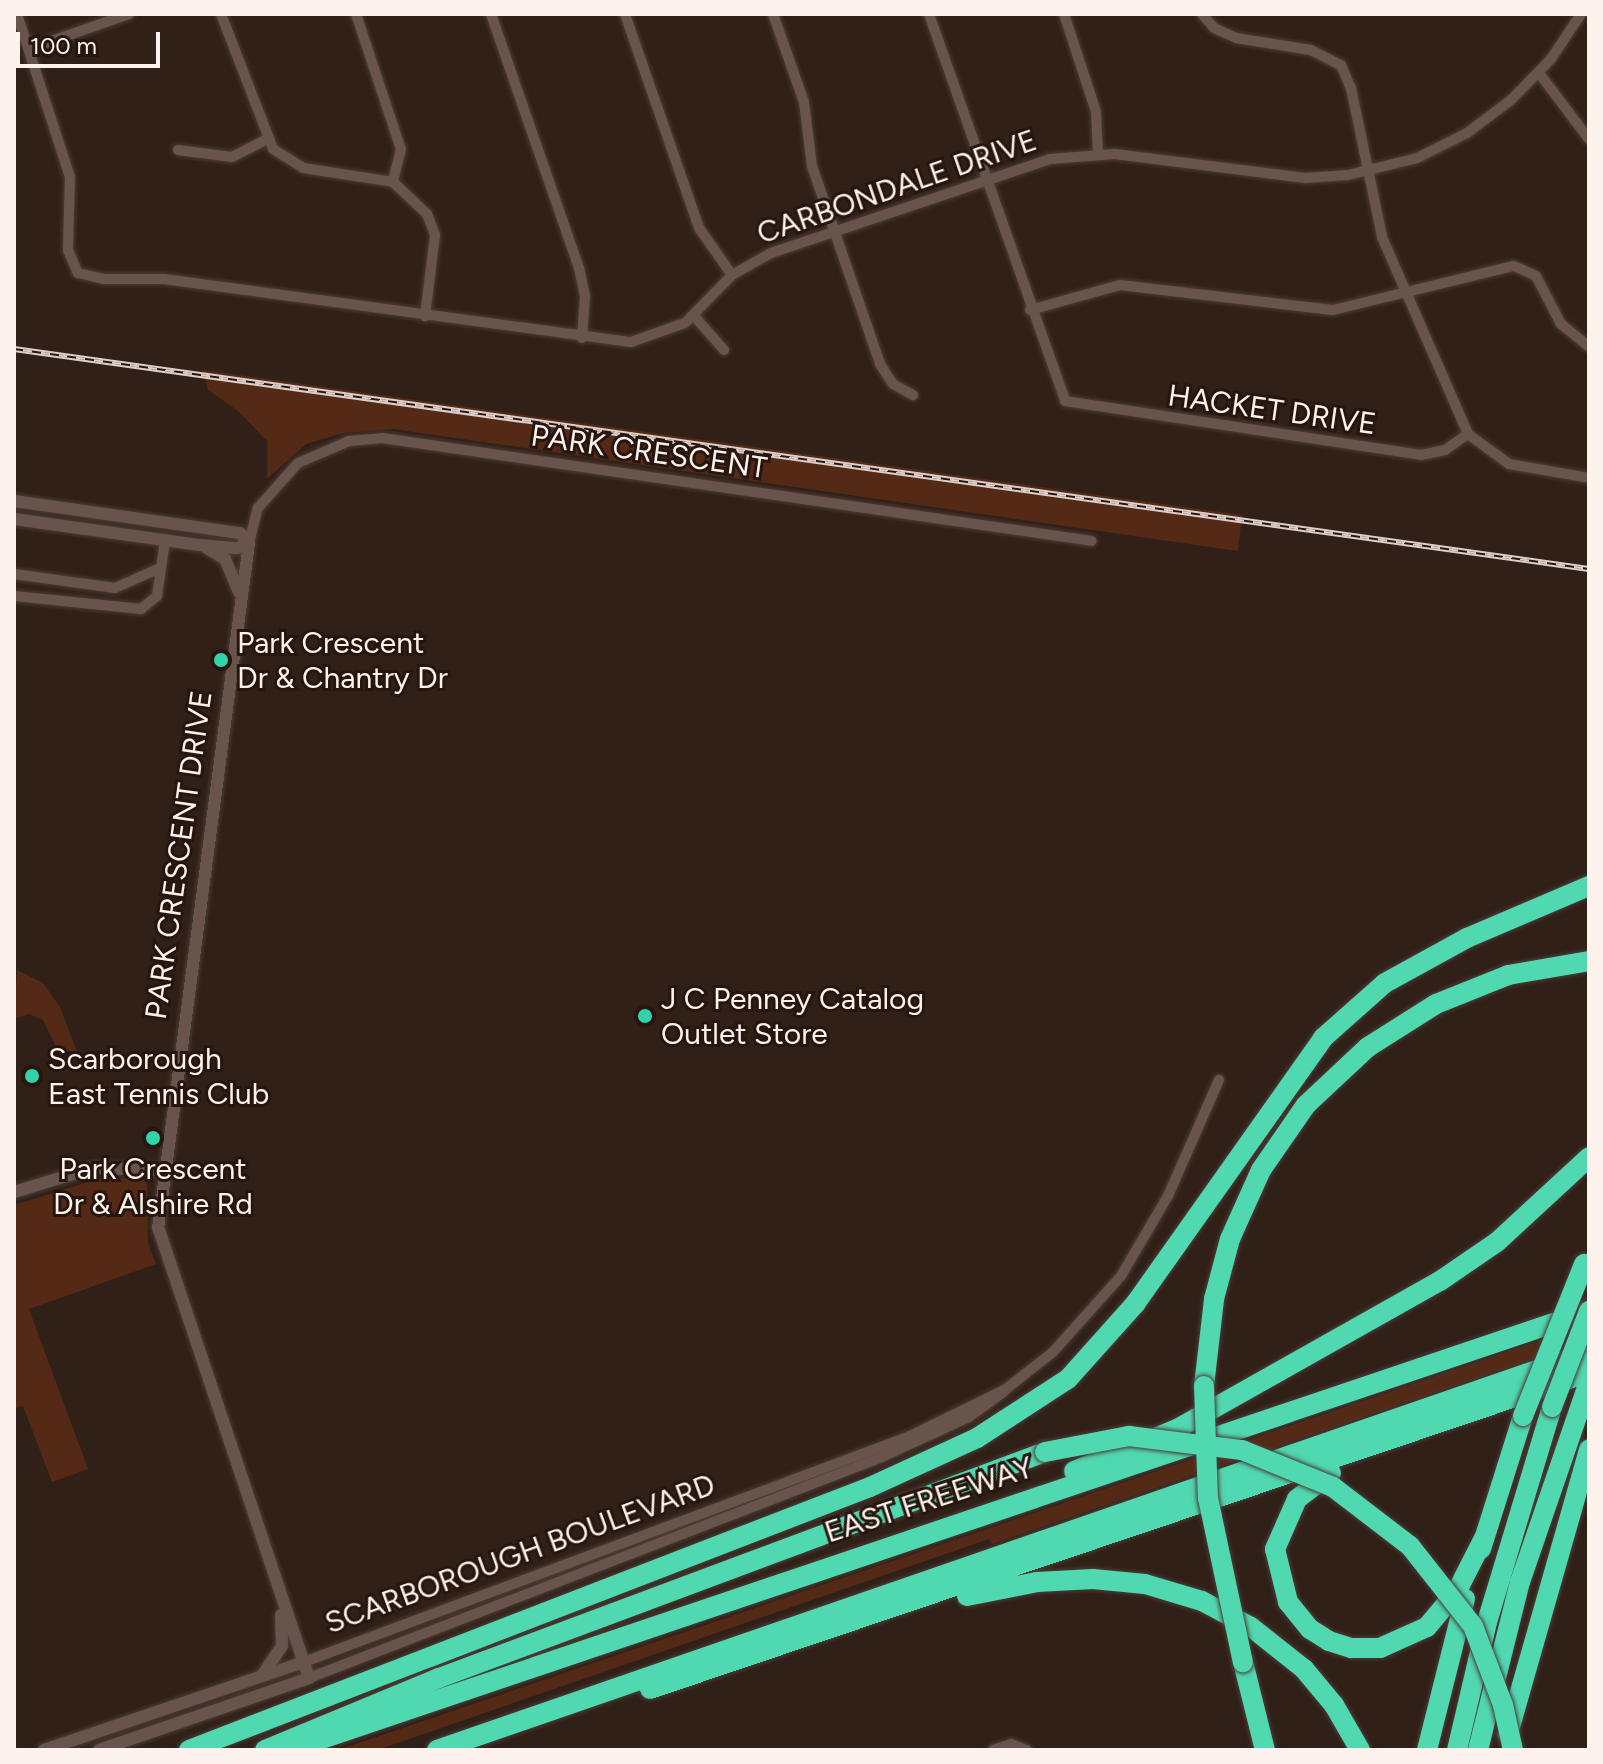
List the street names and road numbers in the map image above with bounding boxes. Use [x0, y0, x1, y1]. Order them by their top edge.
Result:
street label: CARBONDALE DRIVE [752, 122, 1042, 252]
street label: HACKET DRIVE [1166, 378, 1378, 442]
street label: PARK CRESCENT [529, 418, 769, 486]
street label: PARK CRESCENT DRIVE [138, 688, 220, 1022]
street label: EAST FREEWAY [820, 1449, 1038, 1551]
street label: SCARBOROUGH BOULEVARD [320, 1467, 720, 1641]

